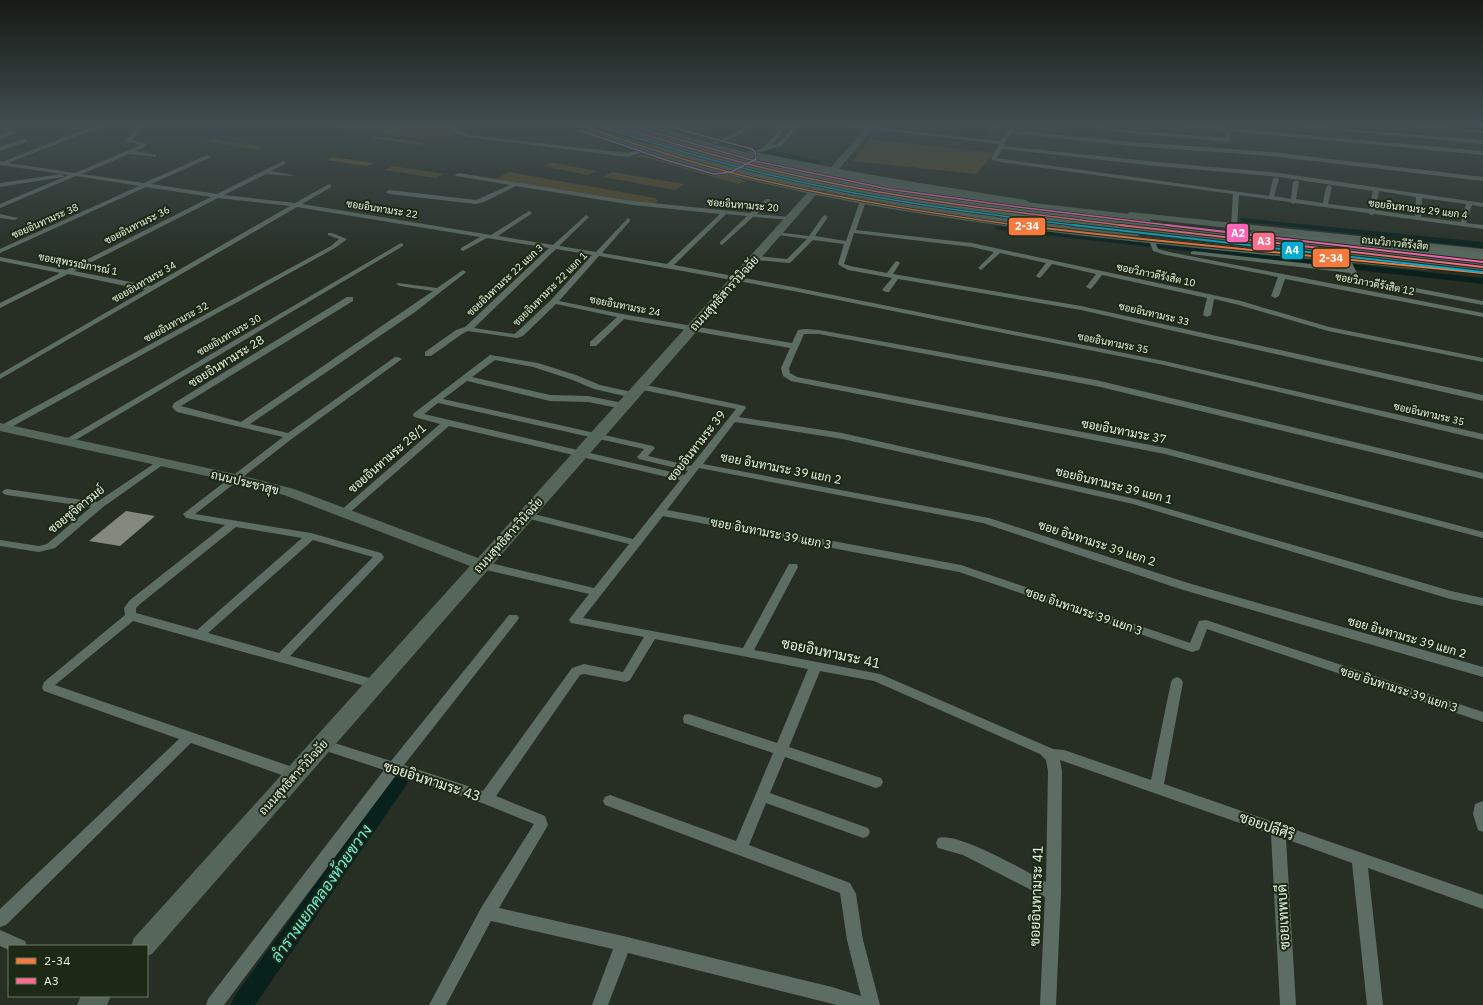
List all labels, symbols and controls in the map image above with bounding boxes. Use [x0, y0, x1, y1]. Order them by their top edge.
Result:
street label: ซอยอินทามระ 20 [707, 195, 779, 215]
street label: ซอยอินทามระ 29 แยก 4 [1368, 196, 1468, 222]
street label: ซอยอินทามระ 22 [345, 197, 419, 221]
street label: ซอยอินทามระ 38 [9, 200, 81, 242]
street label: ซอยอินทามระ 36 [102, 203, 172, 247]
line badge: 2-34 [1008, 217, 1046, 236]
text: 2-34 [1015, 219, 1040, 233]
line badge: A2 [1226, 223, 1249, 243]
text: A2 [1231, 226, 1245, 240]
line badge: A3 [1252, 232, 1275, 251]
street label: ถนนวิภาวดีรังสิต [1361, 233, 1429, 253]
text: A3 [1257, 234, 1271, 248]
street label: ซอยอินทามระ 22 แยก 3 [464, 241, 546, 319]
line badge: A4 [1281, 241, 1304, 260]
text: A4 [1285, 243, 1299, 257]
line badge: 2-34 [1312, 248, 1350, 268]
street label: ซอยสุพรรณิการณ์ 1 [37, 249, 119, 279]
street label: ซอยอินทามระ 22 แยก 1 [510, 249, 590, 329]
text: 2-34 [1319, 251, 1344, 265]
street label: ถนนสุทธิสารวินิจฉัย [686, 252, 763, 335]
street label: ซอยอินทามระ 34 [110, 258, 178, 306]
street label: ซอยวิภาวดีรังสิต 10 [1115, 260, 1197, 290]
street label: ซอยวิภาวดีรังสิต 12 [1334, 270, 1416, 298]
street label: ซอยอินทามระ 24 [588, 293, 662, 319]
street label: ซอยอินทามระ 32 [141, 299, 211, 345]
street label: ซอยอินทามระ 33 [1117, 300, 1191, 328]
street label: ซอยอินทามระ 30 [195, 311, 263, 359]
street label: ซอยอินทามระ 35 [1076, 330, 1150, 356]
street label: ซอยอินทามระ 28 [185, 332, 267, 390]
street label: ซอยอินทามระ 35 [1392, 400, 1466, 428]
street label: ซอยอินทามระ 39 [663, 407, 729, 485]
street label: ซอยอินทามระ 37 [1080, 415, 1168, 447]
street label: ซอยอินทามระ 28/1 [345, 420, 429, 496]
street label: ซอย อินทามระ 39 แยก 2 [719, 449, 843, 487]
street label: ซอยอินทามระ 39 แยก 1 [1054, 463, 1174, 507]
street label: ถนนประชาสุข [209, 466, 281, 500]
street label: ซอยชูจิตารมย์ [45, 482, 108, 537]
street label: ถนนสุทธิสารวินิจฉัย [470, 494, 547, 577]
street label: ซอย อินทามระ 39 แยก 3 [709, 514, 833, 552]
street label: ซอย อินทามระ 39 แยก 2 [1036, 517, 1158, 569]
street label: ซอย อินทามระ 39 แยก 3 [1023, 584, 1145, 638]
street label: ซอย อินทามระ 39 แยก 2 [1346, 613, 1468, 661]
street label: ซอยอินทามระ 41 [780, 634, 882, 672]
street label: ซอย อินทามระ 39 แยก 3 [1338, 663, 1460, 715]
street label: ถนนสุทธิสารวินิจฉัย [255, 736, 332, 819]
street label: ซอยอินทามระ 43 [381, 757, 483, 805]
street label: ซอยปลีศิริ [1237, 808, 1297, 844]
water label: ลำรางแยกคลองห้วยขวาง [265, 820, 376, 966]
street label: ซอยอินทามระ 41 [1025, 845, 1047, 947]
street label: ซอยเทพบดี [1272, 884, 1294, 950]
legend [8, 945, 148, 997]
text: 2-34 [44, 953, 70, 968]
text: A3 [44, 973, 59, 988]

